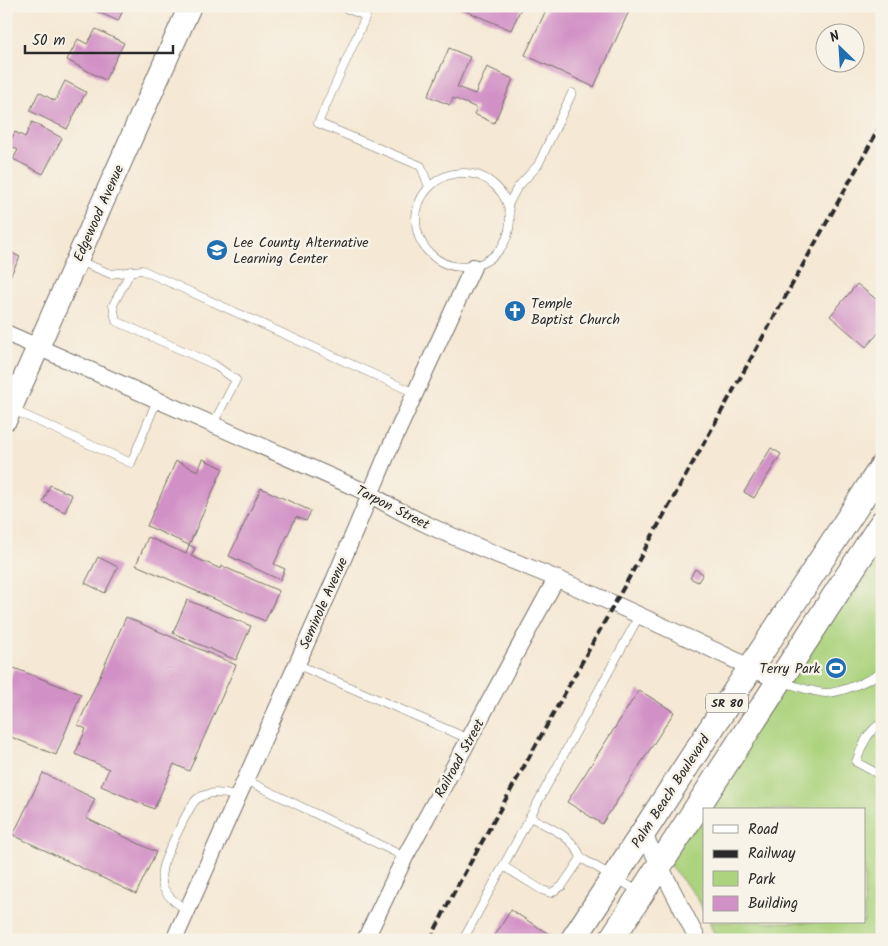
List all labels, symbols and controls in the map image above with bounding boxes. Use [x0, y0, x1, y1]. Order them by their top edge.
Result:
scale bar [25, 22, 172, 54]
north arrow [816, 22, 866, 72]
text: N [826, 25, 844, 49]
text: 50 m [32, 29, 66, 53]
street label: Edgewood Avenue [68, 161, 130, 265]
place label: Lee County Alternative Learning Center [233, 232, 369, 270]
school or university icon: Lee County Alternative Learning Center [205, 238, 229, 262]
place label: Temple Baptist Church [531, 293, 620, 331]
church icon: Temple Baptist Church [503, 299, 527, 323]
street label: Tarpon Street [352, 480, 434, 536]
street label: Seminole Avenue [294, 553, 354, 653]
sports icon: Terry Park [824, 656, 848, 680]
place label: Terry Park [759, 658, 820, 680]
road number: SR 80 [706, 694, 748, 712]
street label: Railroad Street [429, 715, 491, 802]
street label: Palm Beach Boulevard [626, 730, 716, 853]
legend [703, 808, 866, 924]
text: Road [748, 818, 779, 842]
text: Railway [748, 842, 796, 866]
text: Park [748, 868, 776, 892]
text: Building [748, 892, 798, 916]

